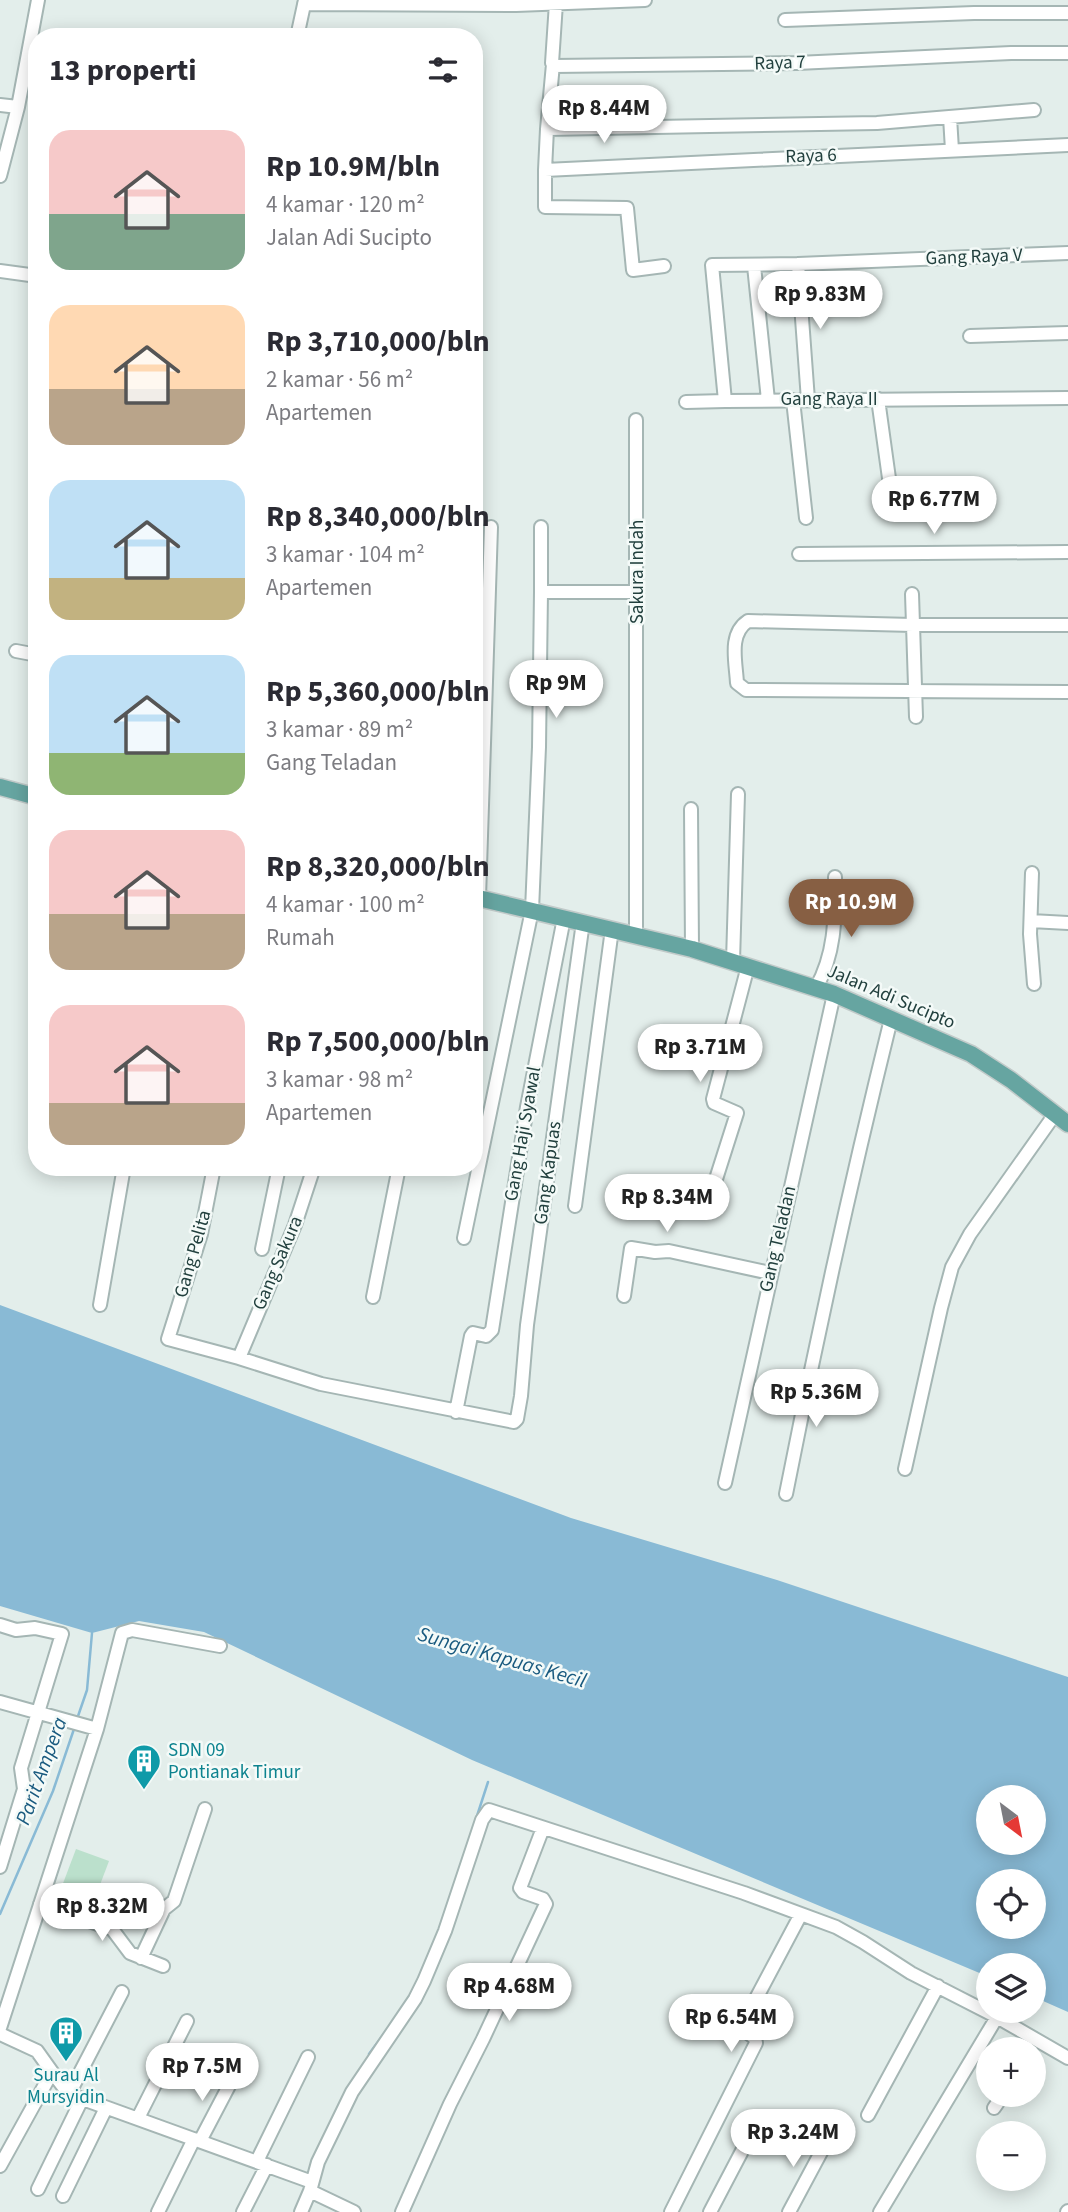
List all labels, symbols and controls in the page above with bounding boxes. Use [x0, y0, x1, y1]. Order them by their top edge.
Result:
text: 13 properti [49, 49, 197, 92]
street label: Raya 7 [754, 49, 806, 77]
icon: filters [424, 51, 462, 89]
pin: Rp 8.44M [532, 86, 676, 145]
text: Rp 8.44M [558, 91, 650, 124]
street label: Raya 6 [785, 142, 837, 170]
text: Rp 10.9M/bln [266, 145, 440, 188]
icon: home [105, 158, 189, 242]
text: 4 kamar · 120 m² [266, 188, 425, 221]
text: Jalan Adi Sucipto [266, 221, 432, 254]
street label: Gang Raya V [925, 242, 1023, 272]
pin: Rp 9.83M [748, 272, 892, 331]
text: Rp 9.83M [774, 277, 866, 310]
text: Rp 3,710,000/bln [266, 320, 490, 363]
icon: home [105, 333, 189, 417]
text: 2 kamar · 56 m² [266, 363, 413, 396]
street label: Gang Raya II [780, 386, 878, 413]
text: Apartemen [266, 396, 372, 429]
pin: Rp 6.77M [862, 476, 1006, 536]
text: Rp 6.77M [888, 482, 980, 515]
text: Rp 8,340,000/bln [266, 495, 490, 538]
icon: home [105, 508, 189, 592]
street label: Sakura Indah [624, 520, 651, 624]
text: 3 kamar · 104 m² [266, 538, 425, 571]
text: Apartemen [266, 571, 372, 604]
pin: Rp 9M [507, 660, 605, 720]
text: Rp 9M [525, 666, 587, 699]
text: Rp 5,360,000/bln [266, 670, 490, 713]
icon: home [105, 683, 189, 767]
text: 3 kamar · 89 m² [266, 713, 413, 746]
text: Gang Teladan [266, 746, 397, 779]
text: Rp 8,320,000/bln [266, 845, 490, 888]
icon: home [105, 858, 189, 942]
pin: Rp 10.9M [779, 880, 923, 939]
text: Rp 10.9M [805, 885, 897, 918]
text: 4 kamar · 100 m² [266, 888, 425, 921]
text: Rumah [266, 921, 335, 954]
street label: Jalan Adi Sucipto [823, 958, 959, 1036]
text: Rp 7,500,000/bln [266, 1020, 490, 1063]
pin: Rp 3.71M [628, 1024, 772, 1084]
text: Rp 3.71M [654, 1030, 746, 1063]
icon: home [105, 1033, 189, 1117]
text: 3 kamar · 98 m² [266, 1063, 413, 1096]
street label: Gang Haji Syawal [498, 1064, 548, 1203]
text: Apartemen [266, 1096, 372, 1129]
street label: Gang Kapuas [527, 1120, 569, 1226]
pin: Rp 8.34M [595, 1174, 739, 1234]
text: Rp 8.34M [621, 1180, 713, 1213]
street label: Gang Teladan [753, 1183, 803, 1295]
street label: Gang Pelita [168, 1207, 218, 1301]
street label: Gang Sakura [246, 1212, 310, 1314]
pin: Rp 5.36M [744, 1370, 888, 1429]
text: Rp 5.36M [770, 1375, 862, 1408]
water label: Sungai Kapuas Kecil [414, 1619, 590, 1696]
water label: Parit Ampera [8, 1713, 74, 1829]
place label: SDN 09 Pontianak Timur [168, 1737, 301, 1786]
building icon: SDN 09 Pontianak Timur [125, 1742, 163, 1791]
north arrow [976, 1785, 1046, 1855]
map controls [976, 1785, 1046, 2191]
button: locate [976, 1869, 1046, 1939]
pin: Rp 8.32M [30, 1884, 174, 1943]
text: Rp 8.32M [56, 1889, 148, 1922]
button: layers [976, 1953, 1046, 2023]
pin: Rp 4.68M [437, 1964, 581, 2023]
text: Rp 4.68M [463, 1969, 555, 2002]
pin: Rp 6.54M [659, 1994, 803, 2054]
text: Rp 6.54M [685, 2000, 777, 2033]
building icon: Surau Al Mursyidin [47, 2014, 85, 2063]
button: + [976, 2037, 1046, 2107]
pin: Rp 7.5M [137, 2044, 267, 2103]
text: Rp 7.5M [162, 2049, 242, 2082]
place label: Surau Al Mursyidin [27, 2062, 105, 2111]
pin: Rp 3.24M [721, 2110, 865, 2169]
text: Rp 3.24M [747, 2115, 839, 2148]
button: − [976, 2121, 1046, 2191]

